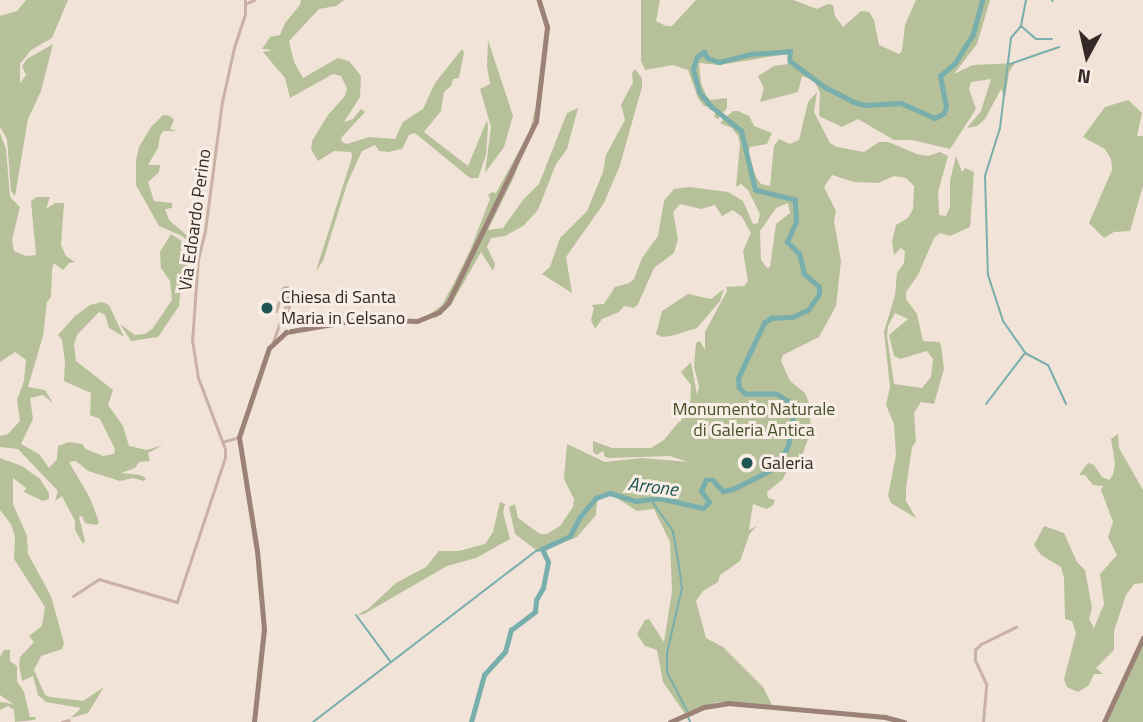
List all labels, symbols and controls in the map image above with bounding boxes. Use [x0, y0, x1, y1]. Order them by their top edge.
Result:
north arrow [1052, 21, 1122, 91]
text: N [1075, 62, 1093, 93]
street label: Via Edoardo Perino [174, 148, 216, 292]
place label: Chiesa di Santa Maria in Celsano [281, 287, 405, 330]
marker: Chiesa di Santa Maria in Celsano [259, 300, 275, 316]
park label: Monumento Naturale di Galeria Antica [673, 399, 835, 442]
place label: Galeria [761, 452, 814, 474]
marker: Galeria [739, 455, 755, 471]
water label: Arrone [627, 472, 679, 500]

